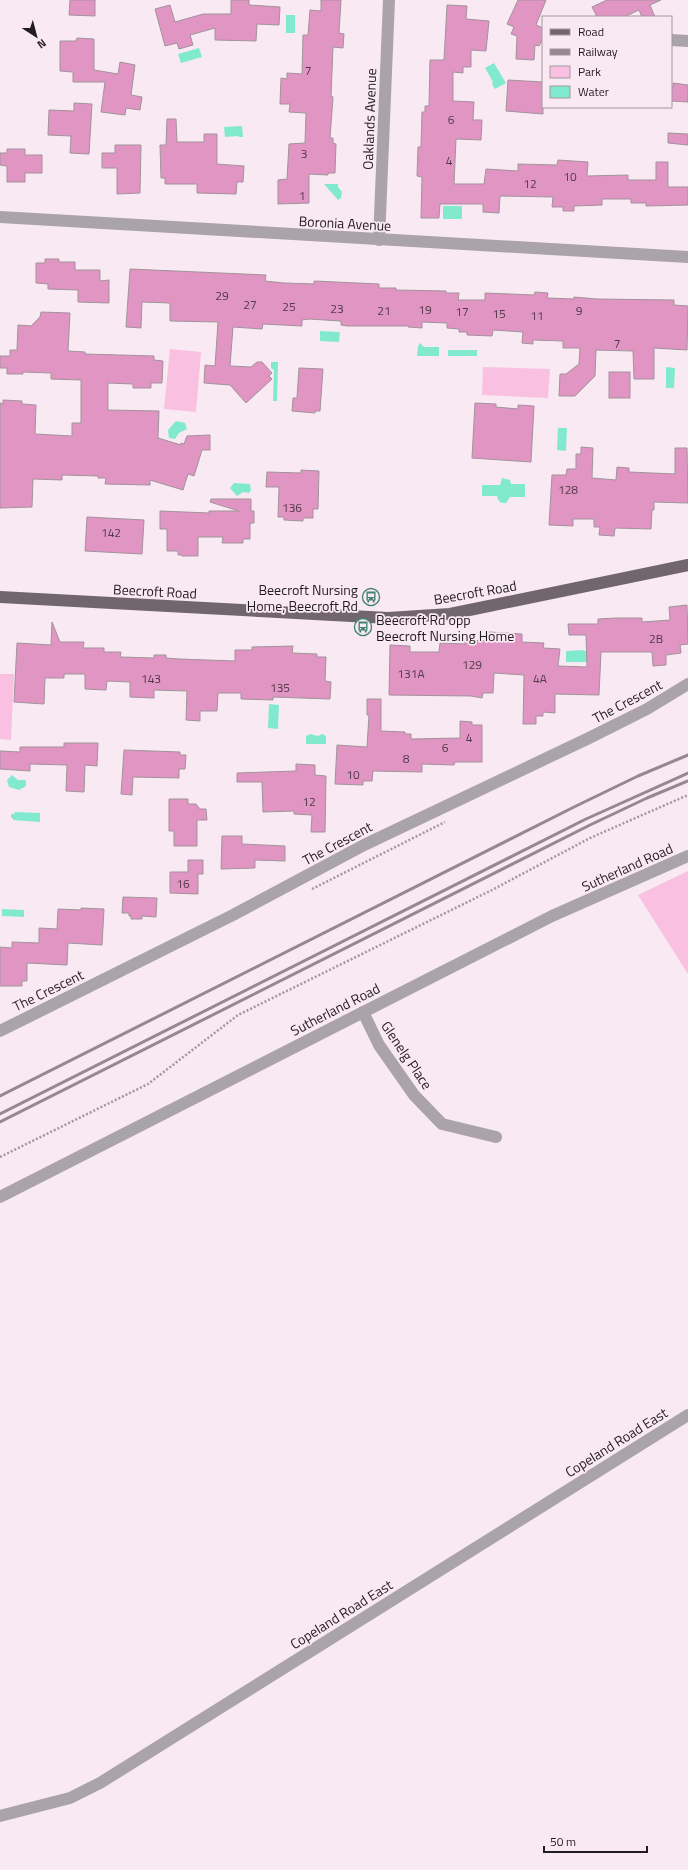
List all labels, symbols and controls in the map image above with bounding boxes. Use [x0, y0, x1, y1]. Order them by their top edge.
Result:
north arrow [16, 16, 56, 56]
legend [542, 16, 672, 108]
text: Road [578, 22, 604, 41]
text: N [34, 35, 50, 53]
text: Railway [578, 42, 618, 61]
house number: 7 [305, 61, 311, 80]
text: Park [578, 62, 601, 81]
street label: Oaklands Avenue [357, 68, 381, 170]
text: Water [578, 82, 609, 101]
house number: 6 [448, 110, 455, 129]
house number: 3 [301, 144, 307, 163]
house number: 4 [446, 151, 453, 170]
house number: 10 [563, 167, 577, 186]
house number: 12 [523, 174, 537, 193]
house number: 1 [299, 186, 305, 205]
street label: Boronia Avenue [298, 210, 392, 236]
house number: 29 [215, 286, 229, 305]
house number: 27 [243, 295, 257, 314]
house number: 25 [282, 297, 296, 316]
house number: 23 [330, 299, 344, 318]
house number: 19 [418, 300, 432, 319]
house number: 21 [377, 301, 391, 320]
house number: 9 [576, 301, 583, 320]
house number: 17 [455, 302, 469, 321]
house number: 15 [492, 304, 506, 323]
house number: 11 [530, 306, 544, 325]
house number: 7 [614, 334, 620, 353]
house number: 128 [558, 480, 578, 499]
house number: 136 [282, 498, 302, 517]
house number: 142 [101, 523, 121, 542]
street label: Beecroft Road [432, 574, 518, 610]
street label: Beecroft Road [113, 578, 197, 604]
place label: Beecroft Nursing Home, Beecroft Rd [247, 579, 358, 616]
bus stop icon: Beecroft Nursing Home, Beecroft Rd [361, 587, 381, 607]
place label: Beecroft Rd opp Beecroft Nursing Home [376, 609, 514, 646]
bus stop icon: Beecroft Rd opp Beecroft Nursing Home [353, 617, 373, 637]
house number: 2B [649, 629, 663, 648]
house number: 129 [462, 655, 482, 674]
house number: 131A [397, 664, 425, 683]
house number: 143 [141, 669, 161, 688]
house number: 4A [533, 669, 547, 688]
street label: The Crescent [588, 674, 666, 728]
house number: 135 [270, 678, 290, 697]
house number: 4 [466, 728, 473, 747]
house number: 6 [442, 738, 449, 757]
house number: 8 [403, 749, 410, 768]
house number: 10 [346, 765, 360, 784]
house number: 12 [302, 792, 316, 811]
street label: The Crescent [298, 816, 376, 870]
street label: Sutherland Road [578, 837, 676, 897]
house number: 16 [176, 874, 190, 893]
street label: The Crescent [9, 964, 87, 1016]
street label: Sutherland Road [287, 977, 383, 1041]
street label: Glenelg Place [376, 1017, 438, 1093]
street label: Copeland Road East [561, 1402, 671, 1482]
street label: Copeland Road East [286, 1574, 396, 1654]
scale bar [544, 1828, 647, 1854]
text: 50 m [550, 1832, 576, 1851]

